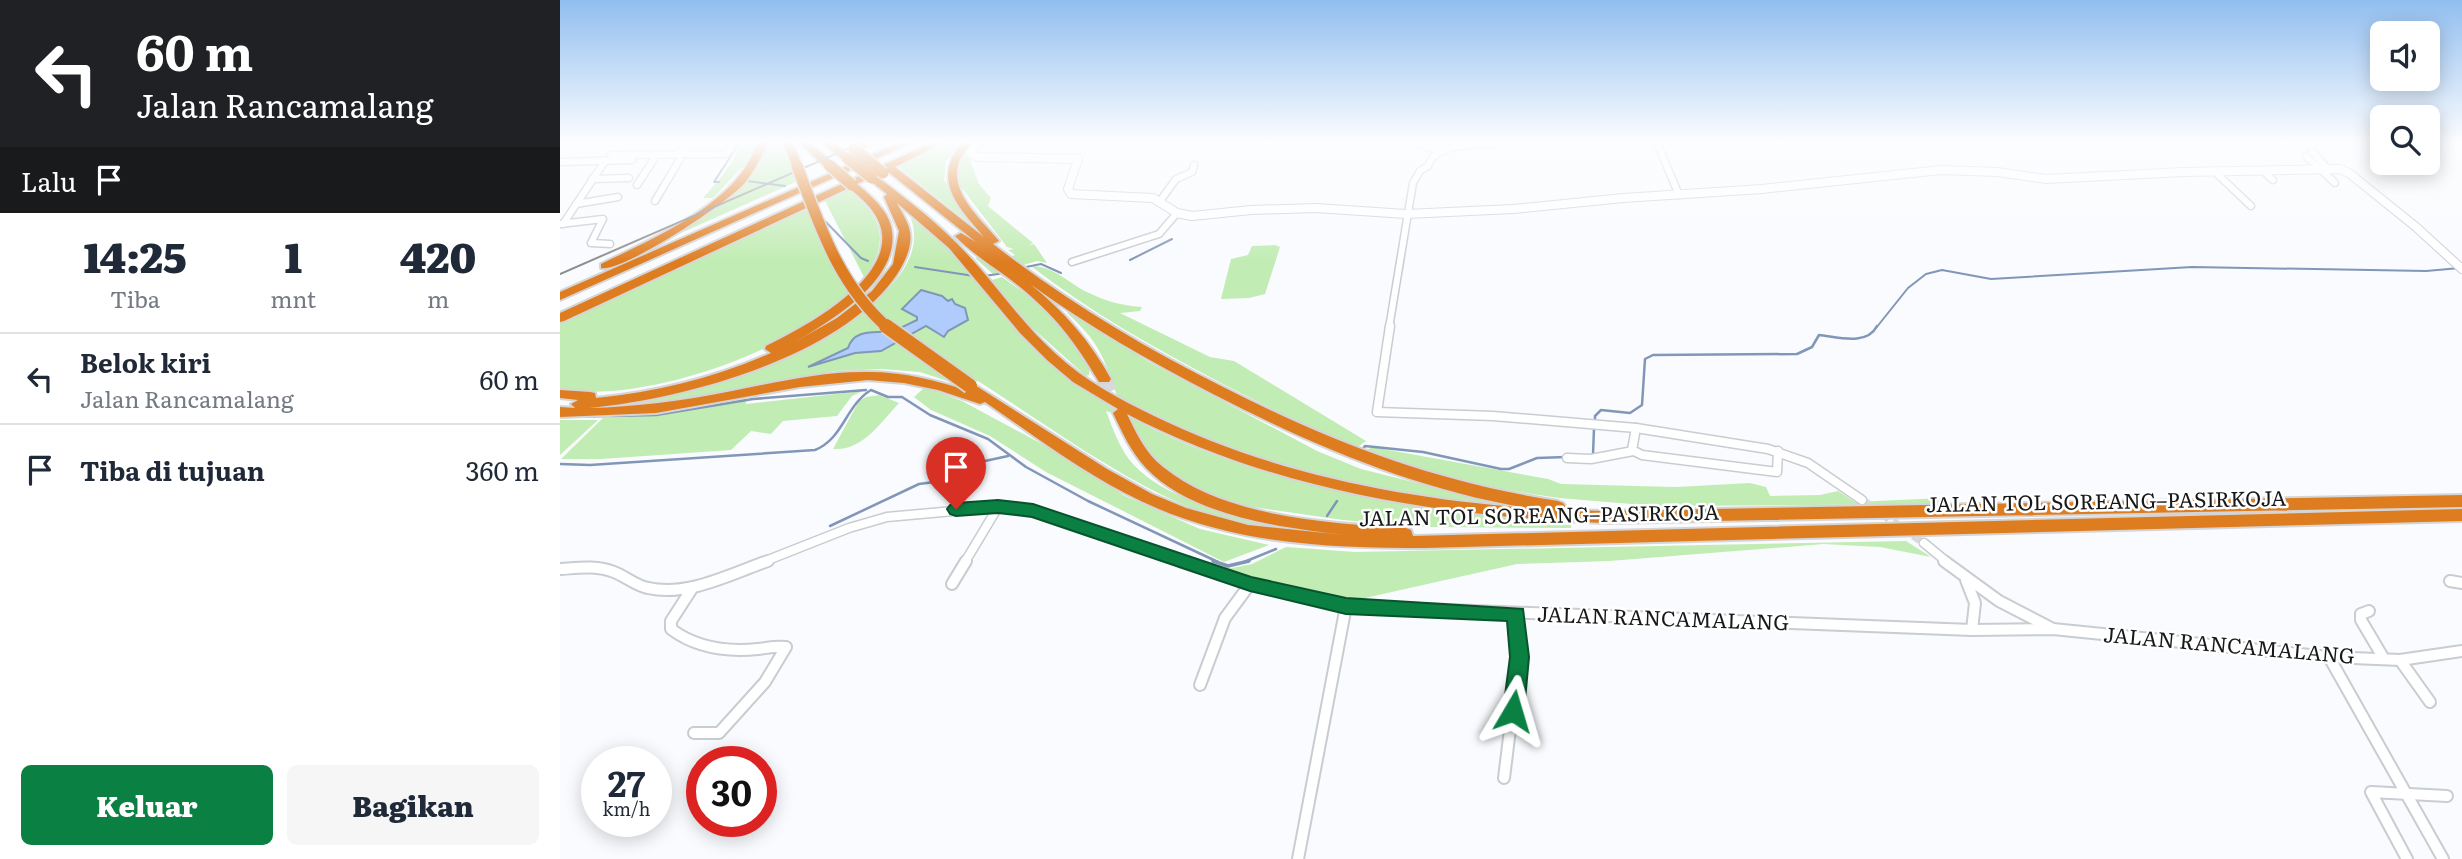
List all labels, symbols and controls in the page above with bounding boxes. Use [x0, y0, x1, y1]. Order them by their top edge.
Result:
text: 60 m [136, 13, 253, 86]
map controls [2370, 21, 2440, 175]
button: sound [2370, 21, 2440, 91]
icon: left [21, 28, 112, 119]
text: Jalan Rancamalang [136, 80, 434, 128]
button: search [2370, 105, 2440, 175]
text: Lalu [21, 161, 76, 200]
icon: arrive [90, 161, 128, 199]
text: 14:25 [84, 224, 187, 286]
text: 1 [284, 224, 302, 286]
text: 420 [400, 224, 476, 286]
text: Tiba [110, 281, 160, 315]
text: mnt [270, 281, 316, 315]
text: m [427, 281, 449, 315]
text: Belok kiri [80, 342, 211, 381]
text: 60 m [480, 359, 539, 398]
icon: left [21, 360, 59, 398]
text: Jalan Rancamalang [80, 381, 294, 415]
pin [926, 437, 986, 509]
icon: arrive [937, 448, 975, 486]
text: Tiba di tujuan [80, 450, 265, 489]
text: 360 m [465, 450, 539, 489]
icon: arrive [21, 451, 59, 489]
street label: JALAN TOL SOREANG–PASIRKOJA [1925, 481, 2287, 518]
street label: JALAN TOL SOREANG–PASIRKOJA [1358, 495, 1720, 532]
street label: JALAN RANCAMALANG [1536, 597, 1790, 636]
street label: JALAN RANCAMALANG [2102, 617, 2356, 670]
position arrow [1476, 674, 1550, 748]
speed limit sign: 30 [686, 746, 777, 837]
text: 27 [608, 756, 645, 808]
button: Keluar [21, 765, 273, 845]
button: Bagikan [287, 765, 539, 845]
text: km/h [603, 795, 650, 822]

